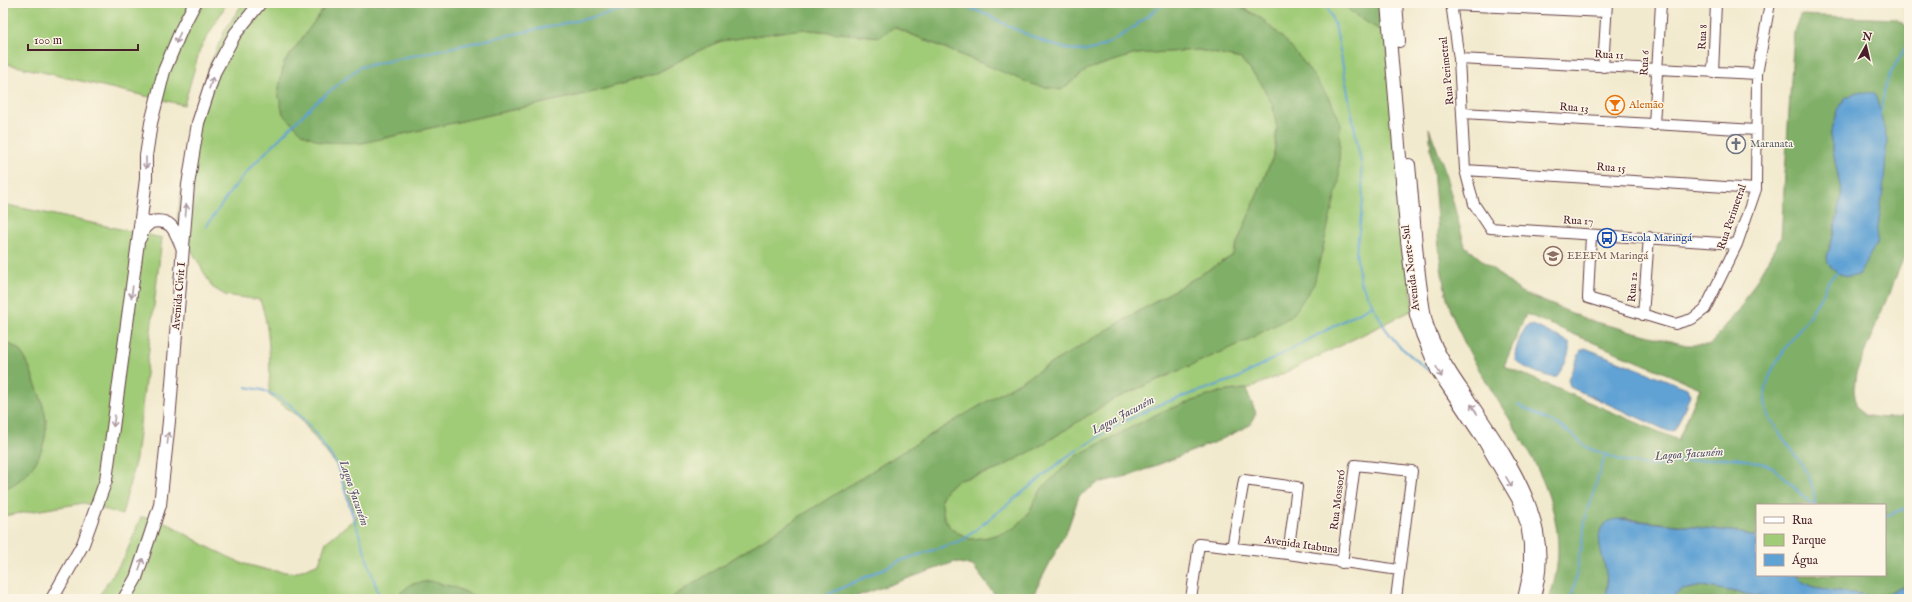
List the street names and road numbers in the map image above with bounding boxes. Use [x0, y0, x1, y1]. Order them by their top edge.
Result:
street label: Rua 8 [1695, 24, 1711, 50]
street label: Rua Perimetral [1436, 36, 1458, 106]
street label: Rua 11 [1594, 47, 1624, 63]
street label: Rua 6 [1637, 49, 1653, 76]
street label: Rua 13 [1559, 100, 1589, 116]
street label: Rua 15 [1596, 160, 1626, 176]
street label: Rua Perimetral [1714, 182, 1750, 252]
street label: Rua 17 [1562, 213, 1594, 229]
street label: Avenida Norte-Sul [1399, 224, 1423, 313]
street label: Avenida Civit I [169, 261, 189, 332]
street label: Rua 12 [1625, 271, 1641, 303]
street label: Rua Mossoró [1327, 469, 1349, 531]
street label: Avenida Itabuna [1262, 533, 1339, 557]

